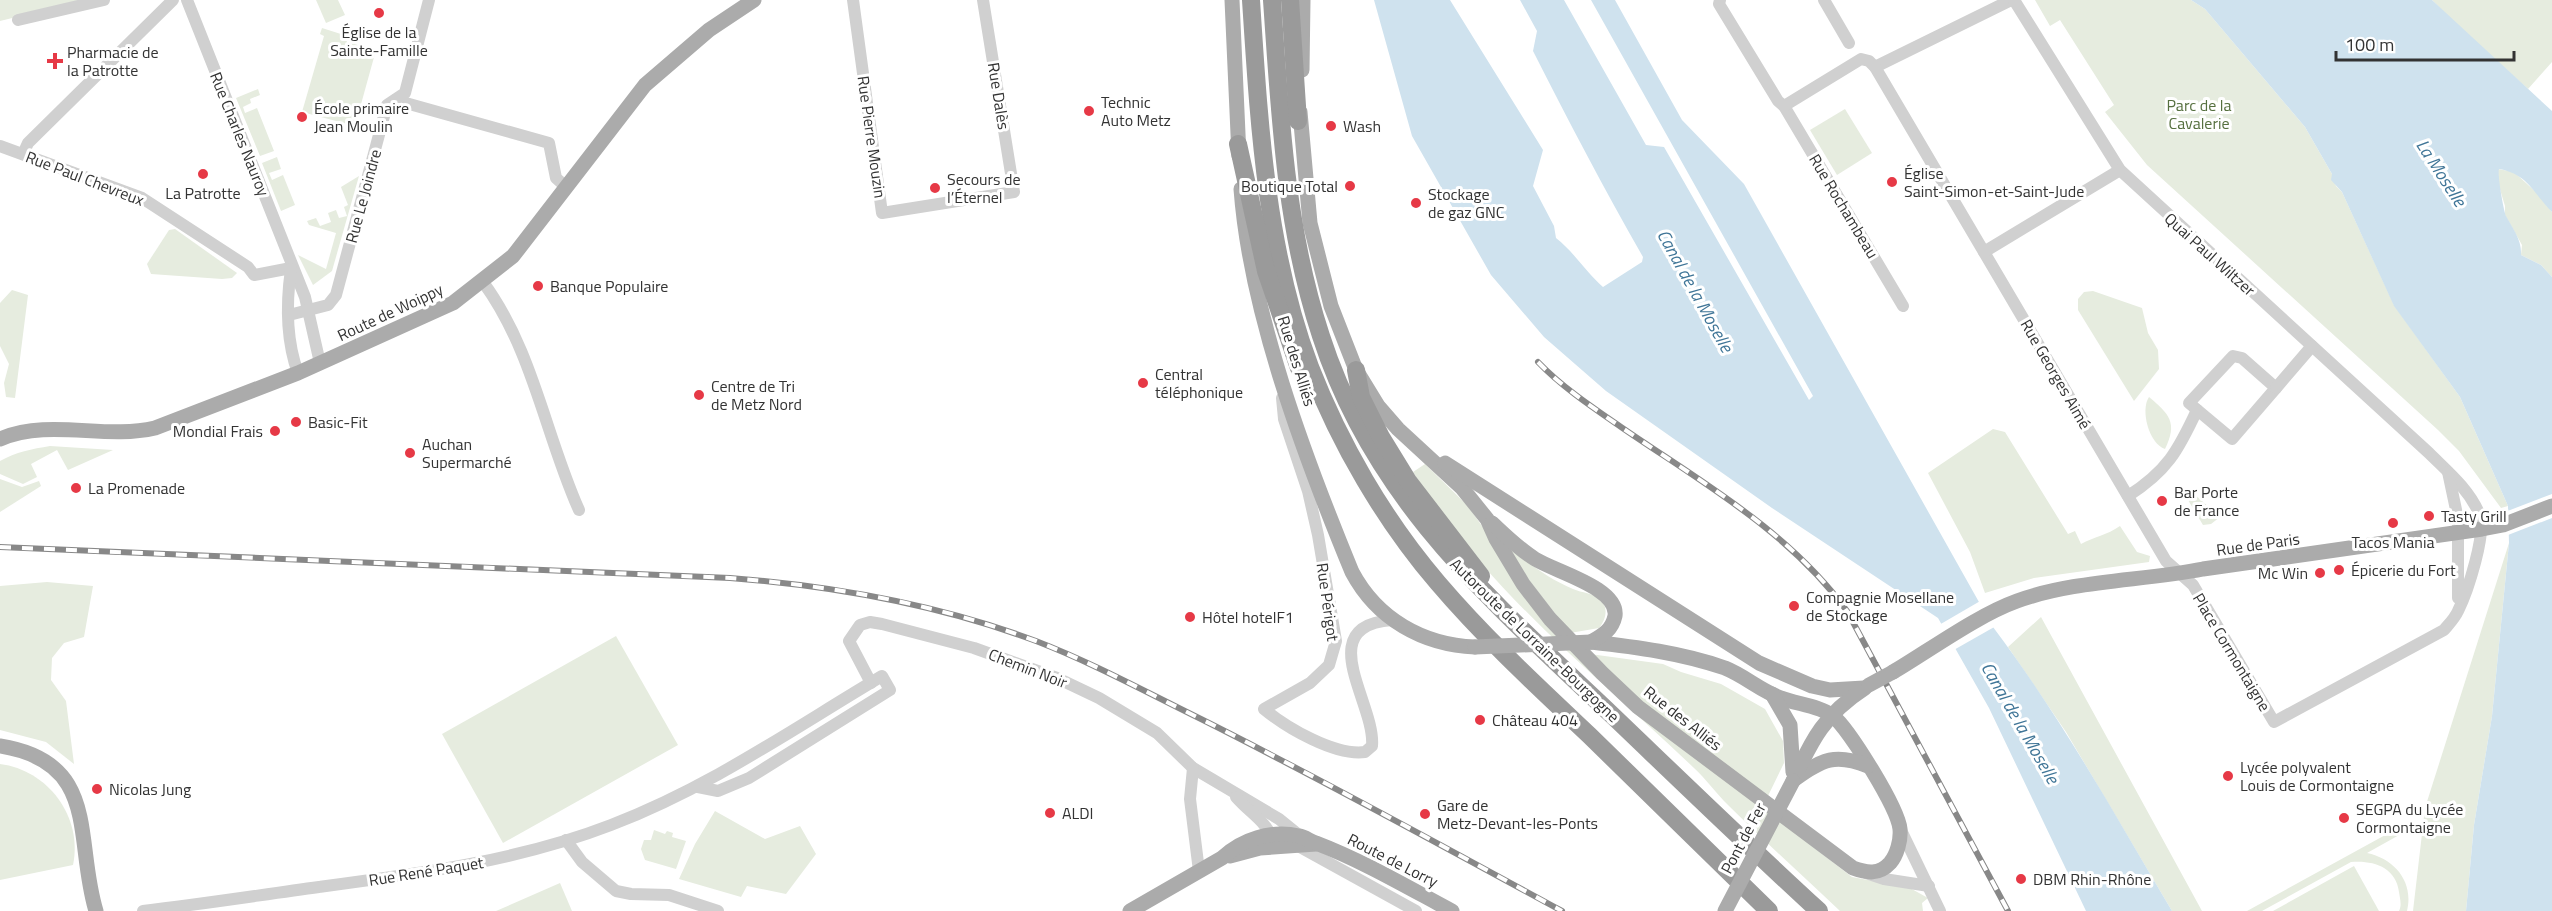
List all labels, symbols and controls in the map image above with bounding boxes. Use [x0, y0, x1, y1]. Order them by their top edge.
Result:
marker: Église de la Sainte-Famille [372, 6, 386, 20]
place label: Église de la Sainte-Famille [330, 20, 428, 62]
scale bar [2336, 24, 2514, 62]
text: 100 m [2345, 31, 2394, 58]
place label: Pharmacie de la Patrotte [67, 40, 159, 82]
marker: Pharmacie de la Patrotte [48, 54, 62, 68]
street label: Rue Dalès [982, 61, 1016, 131]
street label: Rue Charles Nauroy [204, 68, 276, 200]
street label: Rue Pierre Mouzin [852, 74, 892, 200]
place label: Technic Auto Metz [1101, 90, 1171, 132]
park label: Parc de la Cavalerie [2166, 93, 2232, 135]
place label: École primaire Jean Moulin [314, 96, 409, 138]
marker: Technic Auto Metz [1082, 104, 1096, 118]
marker: École primaire Jean Moulin [295, 110, 309, 124]
place label: Wash [1343, 114, 1381, 138]
marker: Wash [1324, 119, 1338, 133]
water label: La Moselle [2410, 134, 2474, 213]
street label: Rue Paul Chevreux [22, 144, 148, 212]
street label: Rue Le Joindre [339, 146, 387, 246]
street label: Rue Rochambeau [1803, 149, 1885, 263]
place label: Église Saint-Simon-et-Saint-Jude [1904, 161, 2084, 203]
marker: La Patrotte [196, 167, 210, 181]
place label: Secours de l’Éternel [947, 167, 1021, 209]
place label: Boutique Total [1241, 174, 1338, 198]
marker: Église Saint-Simon-et-Saint-Jude [1885, 175, 1899, 189]
marker: Boutique Total [1343, 179, 1357, 193]
place label: La Patrotte [165, 181, 241, 205]
marker: Secours de l’Éternel [928, 181, 942, 195]
place label: Stockage de gaz GNC [1428, 182, 1505, 224]
marker: Stockage de gaz GNC [1409, 196, 1423, 210]
street label: Quai Paul Wiltzer [2159, 207, 2261, 302]
water label: Canal de la Moselle [1650, 224, 1741, 359]
place label: Banque Populaire [550, 274, 668, 298]
street label: Route de Woippy [333, 277, 447, 347]
marker: Banque Populaire [531, 279, 545, 293]
street label: Rue des Alliés [1272, 313, 1322, 409]
street label: Rue Georges Aimé [2015, 315, 2097, 433]
place label: Central téléphonique [1155, 362, 1243, 404]
place label: Centre de Tri de Metz Nord [711, 374, 802, 416]
marker: Central téléphonique [1136, 376, 1150, 390]
marker: Centre de Tri de Metz Nord [692, 388, 706, 402]
place label: Basic-Fit [308, 410, 368, 434]
marker: Basic-Fit [289, 415, 303, 429]
place label: Mondial Frais [173, 419, 263, 443]
marker: Mondial Frais [268, 424, 282, 438]
place label: Auchan Supermarché [422, 432, 512, 474]
marker: Auchan Supermarché [403, 446, 417, 460]
place label: La Promenade [88, 476, 185, 500]
place label: Bar Porte de France [2174, 480, 2239, 522]
marker: La Promenade [69, 481, 83, 495]
marker: Bar Porte de France [2155, 494, 2169, 508]
place label: Tasty Grill [2441, 504, 2507, 528]
marker: Tasty Grill [2422, 509, 2436, 523]
marker: Tacos Mania [2386, 516, 2400, 530]
street label: Rue de Paris [2215, 526, 2301, 562]
place label: Tacos Mania [2352, 530, 2434, 554]
street label: Autoroute de Lorraine-Bourgogne [1445, 552, 1625, 728]
place label: Épicerie du Fort [2351, 558, 2456, 582]
street label: Rue Périgot [1311, 561, 1345, 643]
place label: Mc Win [2258, 561, 2308, 585]
marker: Épicerie du Fort [2332, 563, 2346, 577]
marker: Mc Win [2313, 566, 2327, 580]
place label: Compagnie Mosellane de Stockage [1806, 585, 1954, 627]
street label: Place Cormontaigne [2187, 588, 2277, 716]
marker: Compagnie Mosellane de Stockage [1787, 599, 1801, 613]
place label: Hôtel hotelF1 [1202, 605, 1294, 629]
marker: Hôtel hotelF1 [1183, 610, 1197, 624]
street label: Chemin Noir [985, 642, 1071, 694]
water label: Canal de la Moselle [1975, 657, 2067, 790]
street label: Rue des Alliés [1639, 680, 1727, 756]
place label: Château 404 [1492, 708, 1578, 732]
marker: Château 404 [1473, 713, 1487, 727]
place label: Lycée polyvalent Louis de Cormontaigne [2240, 755, 2394, 797]
marker: Lycée polyvalent Louis de Cormontaigne [2221, 769, 2235, 783]
place label: Nicolas Jung [109, 777, 191, 801]
marker: Nicolas Jung [90, 782, 104, 796]
place label: Gare de Metz-Devant-les-Ponts [1437, 793, 1598, 835]
place label: SEGPA du Lycée Cormontaigne [2356, 797, 2463, 839]
street label: Pont de Fer [1714, 798, 1772, 878]
place label: ALDI [1062, 801, 1093, 825]
marker: ALDI [1043, 806, 1057, 820]
marker: Gare de Metz-Devant-les-Ponts [1418, 807, 1432, 821]
marker: SEGPA du Lycée Cormontaigne [2337, 811, 2351, 825]
street label: Route de Lorry [1344, 827, 1443, 893]
street label: Rue René Paquet [367, 850, 485, 892]
place label: DBM Rhin-Rhône [2033, 867, 2151, 891]
marker: DBM Rhin-Rhône [2014, 872, 2028, 886]

